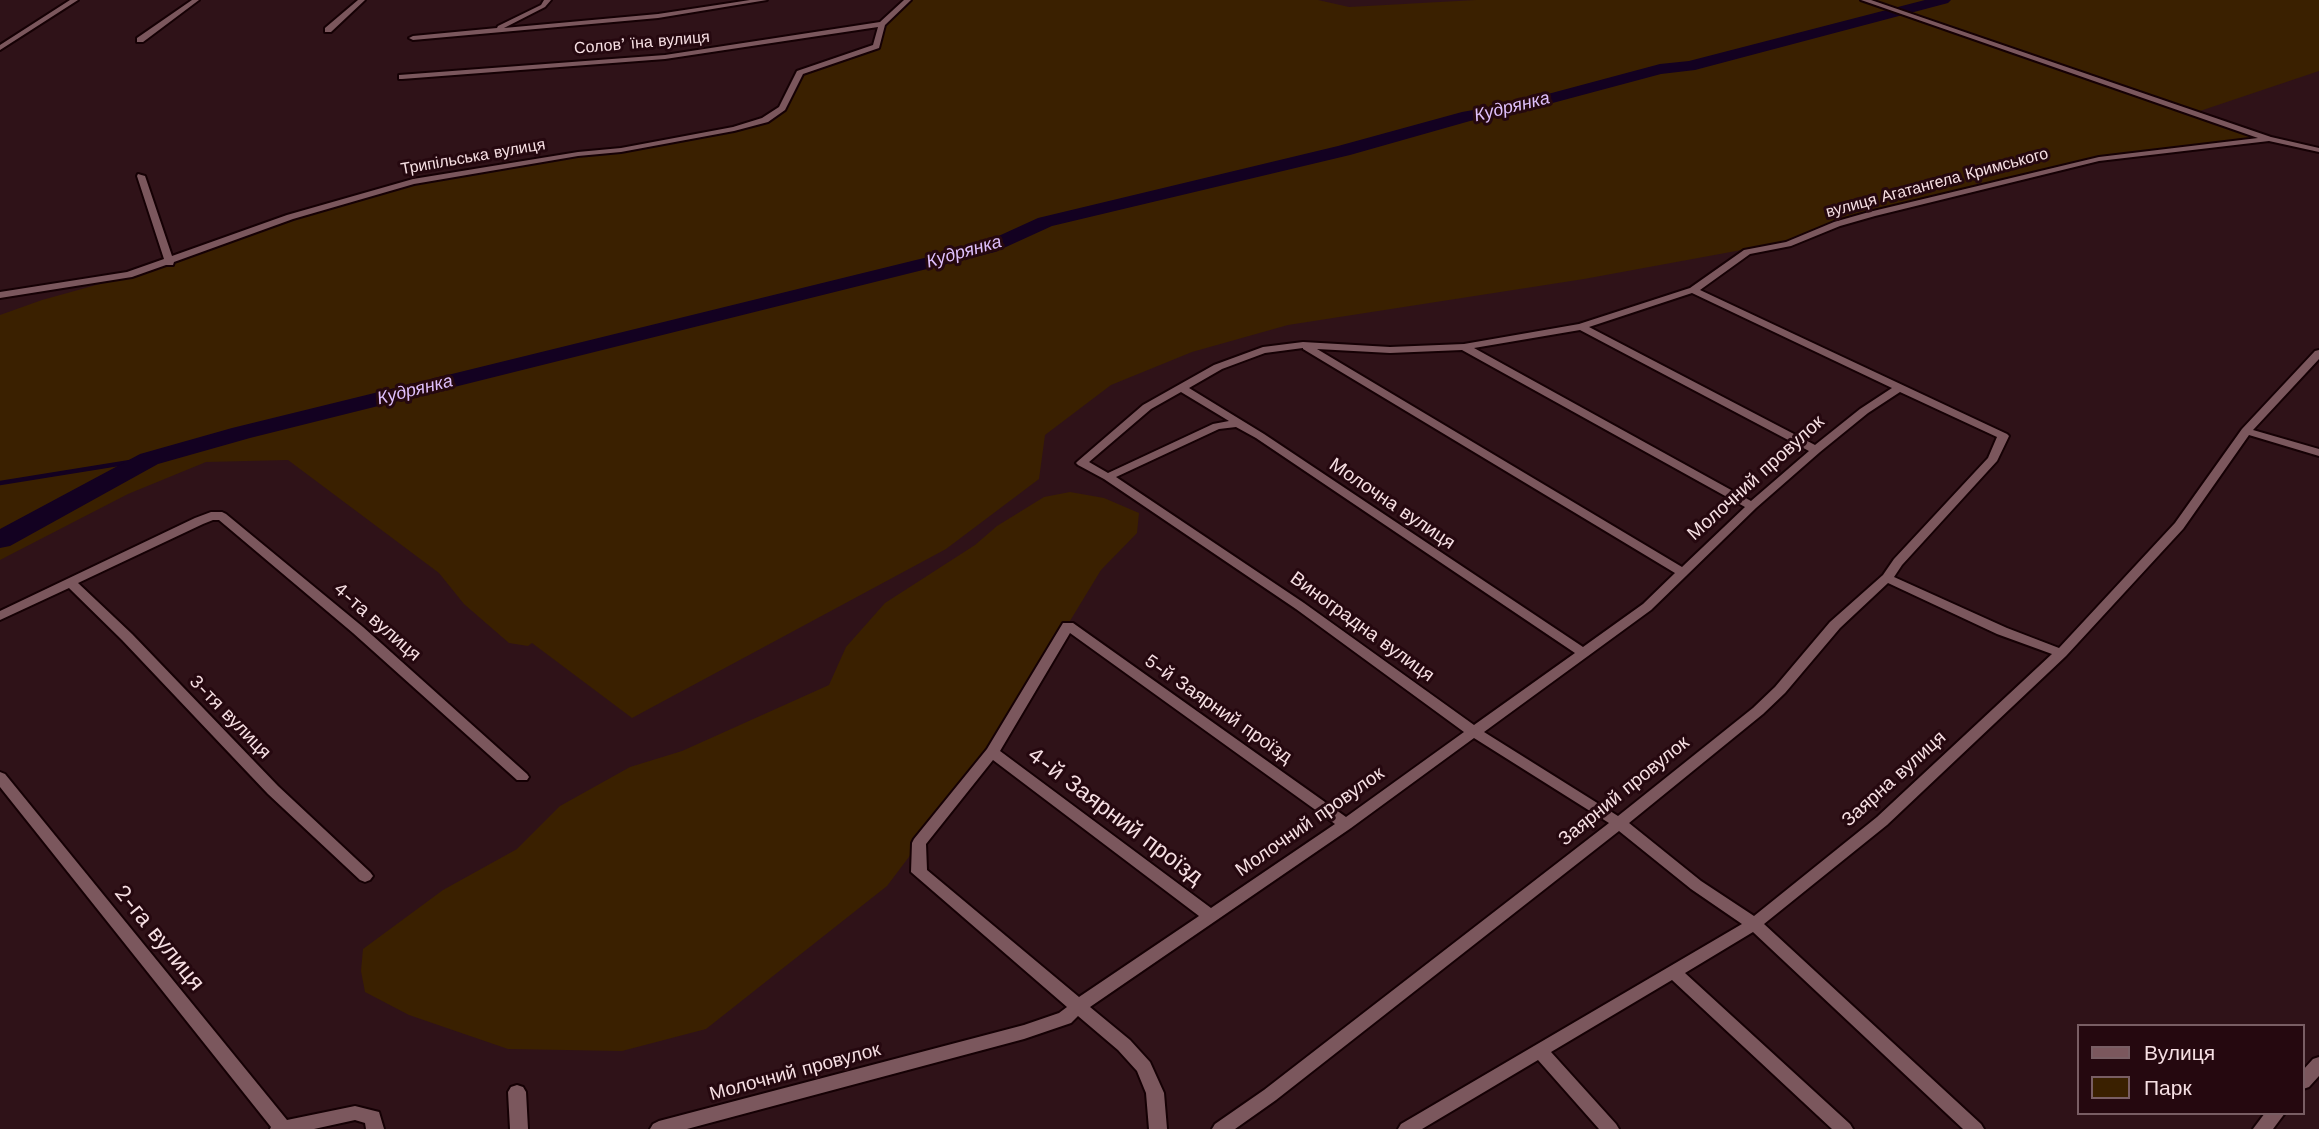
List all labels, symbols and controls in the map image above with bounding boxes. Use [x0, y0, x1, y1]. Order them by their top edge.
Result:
street label: Соловʼїна вулиця [573, 28, 711, 58]
water label: Кудрянка [1472, 87, 1552, 127]
street label: Трипільська вулиця [399, 135, 547, 179]
street label: вулиця Агатангела Кримського [1824, 144, 2050, 222]
water label: Кудрянка [924, 231, 1004, 273]
water label: Кудрянка [375, 370, 455, 410]
street label: Молочний провулок [1683, 411, 1829, 545]
street label: Молочна вулиця [1325, 454, 1459, 554]
street label: Виноградна вулиця [1285, 567, 1439, 687]
street label: 4-та вулиця [329, 578, 425, 666]
street label: 5-й Заярний проїзд [1140, 649, 1296, 769]
street label: 3-тя вулиця [184, 670, 276, 764]
street label: Заярна вулиця [1837, 726, 1951, 832]
street label: Заярний провулок [1554, 731, 1694, 851]
street label: 4-й Заярний проїзд [1022, 741, 1208, 891]
street label: Молочний провулок [1231, 762, 1389, 882]
street label: 2-га вулиця [108, 880, 210, 996]
legend [2078, 1024, 2305, 1115]
street label: Молочний провулок [707, 1038, 883, 1106]
text: Вулиця [2144, 1040, 2215, 1065]
text: Парк [2144, 1075, 2192, 1100]

